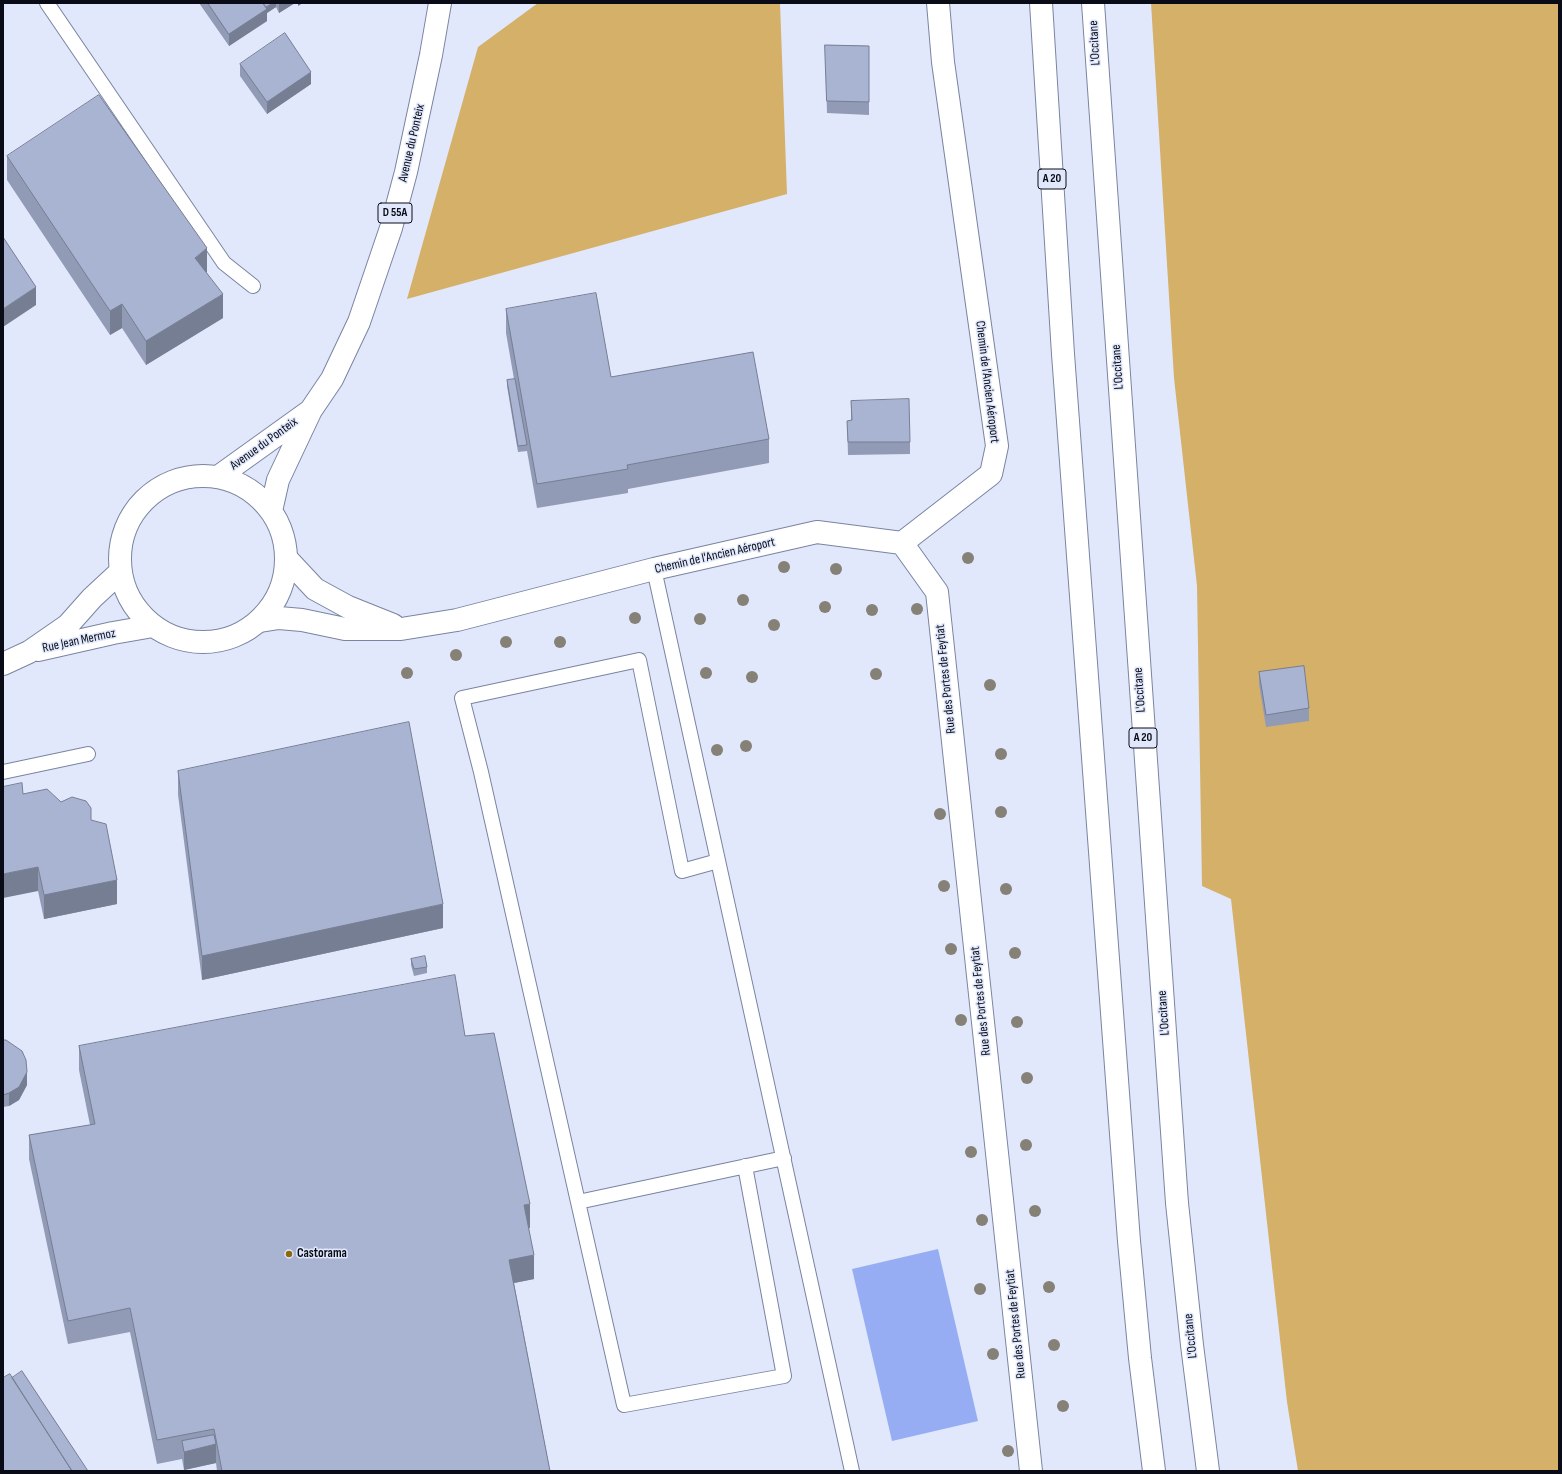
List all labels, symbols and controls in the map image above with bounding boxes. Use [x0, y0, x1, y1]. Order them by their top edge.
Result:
street label: L'Occitane [1086, 20, 1104, 66]
street label: Avenue du Ponteix [395, 102, 429, 184]
road number: A 20 [1038, 169, 1066, 189]
road number: D 55A [378, 203, 412, 223]
street label: Chemin de l'Ancien Aéroport [972, 320, 1002, 444]
street label: L'Occitane [1109, 344, 1127, 390]
street label: Avenue du Ponteix [227, 414, 301, 474]
street label: Chemin de l'Ancien Aéroport [653, 535, 777, 577]
street label: Rue des Portes de Feytiat [933, 624, 959, 734]
street label: Rue Jean Mermoz [41, 626, 117, 656]
street label: L'Occitane [1131, 667, 1149, 713]
road number: A 20 [1129, 728, 1157, 748]
street label: Rue des Portes de Feytiat [968, 946, 994, 1056]
street label: L'Occitane [1155, 990, 1173, 1036]
place label: Castorama [297, 1246, 347, 1262]
marker: Castorama [284, 1249, 294, 1259]
street label: Rue des Portes de Feytiat [1003, 1269, 1029, 1379]
street label: L'Occitane [1181, 1313, 1201, 1359]

